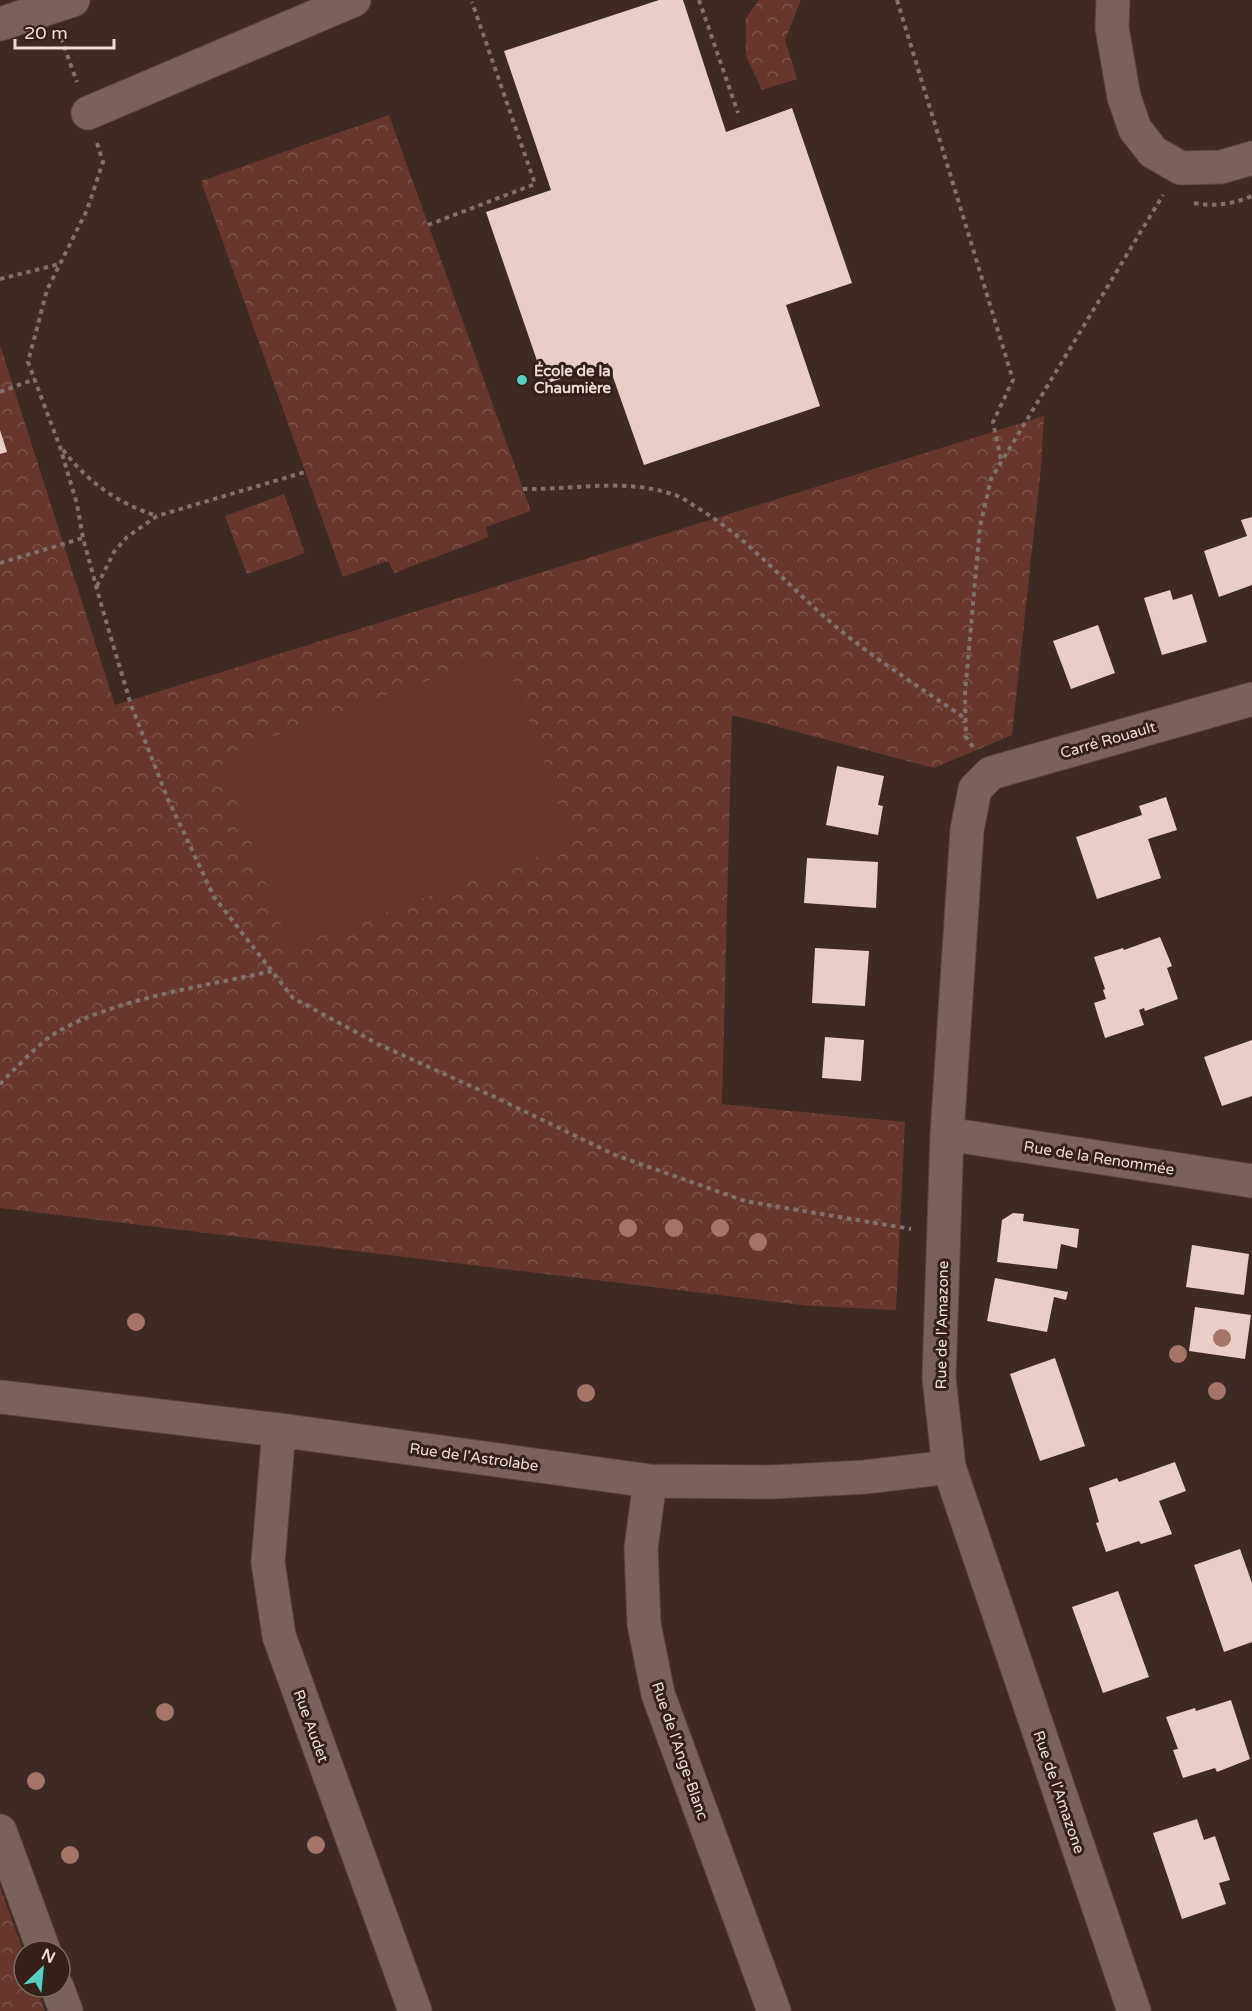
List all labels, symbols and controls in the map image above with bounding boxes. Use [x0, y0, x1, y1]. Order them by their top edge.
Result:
scale bar [15, 12, 114, 50]
text: 20 m [24, 22, 68, 44]
place label: École de la Chaumière [534, 361, 612, 397]
marker: École de la Chaumière [515, 373, 529, 387]
street label: Carré Rouault [1058, 718, 1158, 762]
street label: Rue de la Renommée [1022, 1137, 1176, 1179]
street label: Rue de l'Amazone [932, 1261, 952, 1389]
street label: Rue de l'Astrolabe [408, 1439, 540, 1475]
street label: Rue de l'Ange-Blanc [648, 1680, 712, 1822]
street label: Rue Audet [290, 1687, 333, 1765]
street label: Rue de l'Amazone [1030, 1728, 1088, 1856]
north arrow [12, 1939, 72, 1999]
text: N [38, 1945, 58, 1968]

